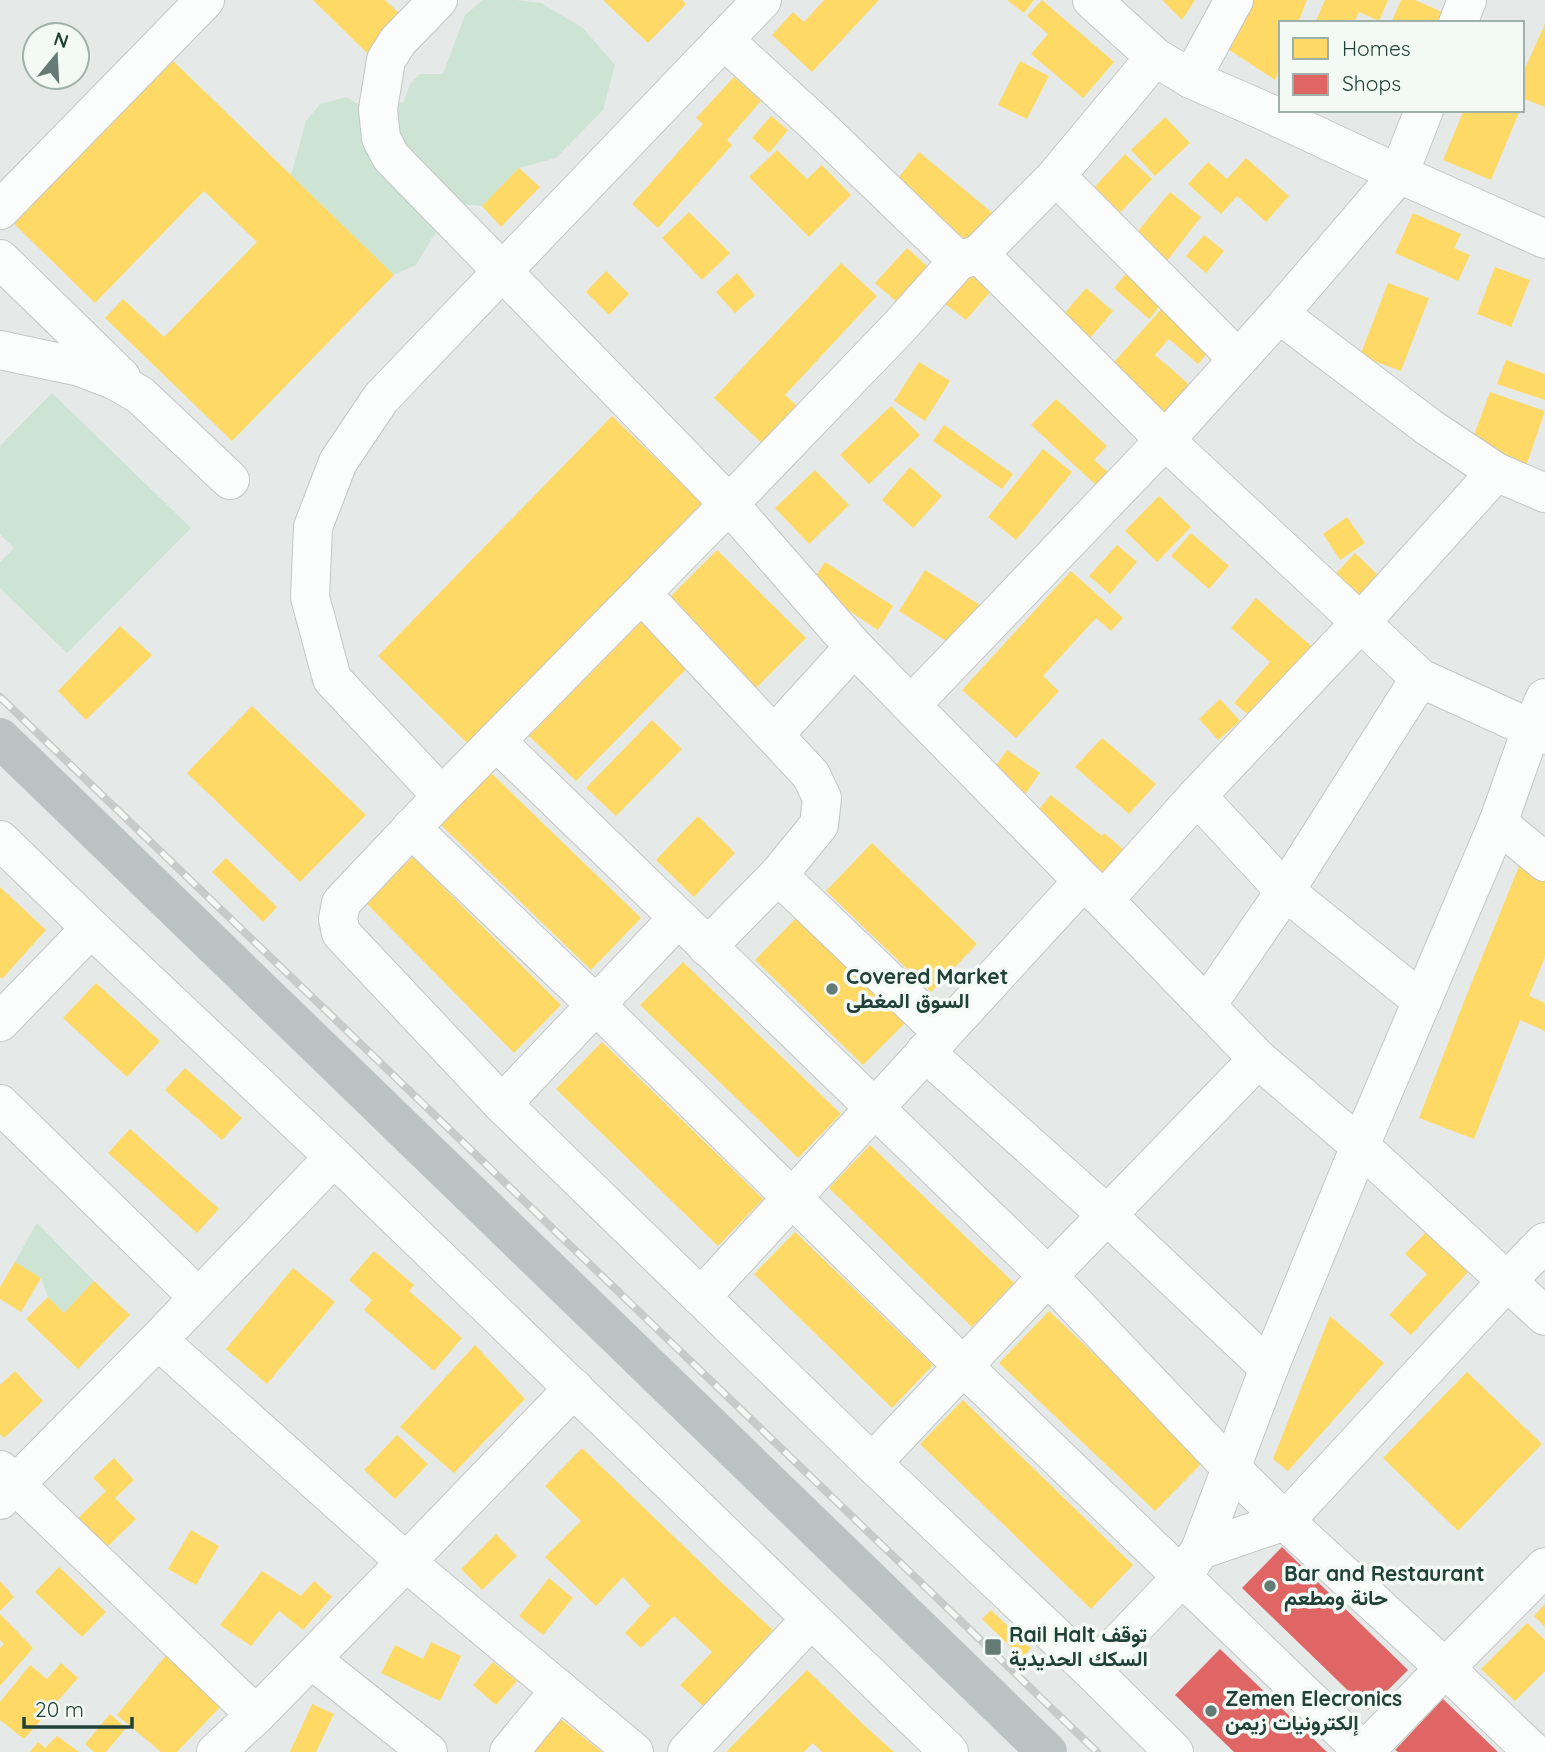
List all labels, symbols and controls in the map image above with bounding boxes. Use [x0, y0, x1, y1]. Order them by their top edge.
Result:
north arrow [21, 21, 91, 91]
legend [1279, 21, 1524, 112]
text: N [51, 26, 72, 53]
text: Homes [1342, 35, 1411, 61]
text: Shops [1342, 70, 1401, 96]
place label: Covered Market السوق المغطى [846, 963, 1008, 1014]
marker: Covered Market السوق المغطى [824, 981, 840, 997]
place label: Bar and Restaurant حانة ومطعم [1284, 1560, 1485, 1612]
marker: Bar and Restaurant حانة ومطعم [1262, 1578, 1278, 1594]
place label: Rail Halt توقف السكك الحديدية [1009, 1621, 1148, 1671]
marker: Rail Halt توقف السكك الحديدية [983, 1637, 1003, 1657]
place label: Zemen Elecronics إلكترونيات زيمن [1225, 1685, 1402, 1737]
scale bar [24, 1686, 133, 1730]
text: 20 m [35, 1696, 84, 1722]
marker: Zemen Elecronics إلكترونيات زيمن [1203, 1703, 1219, 1719]

